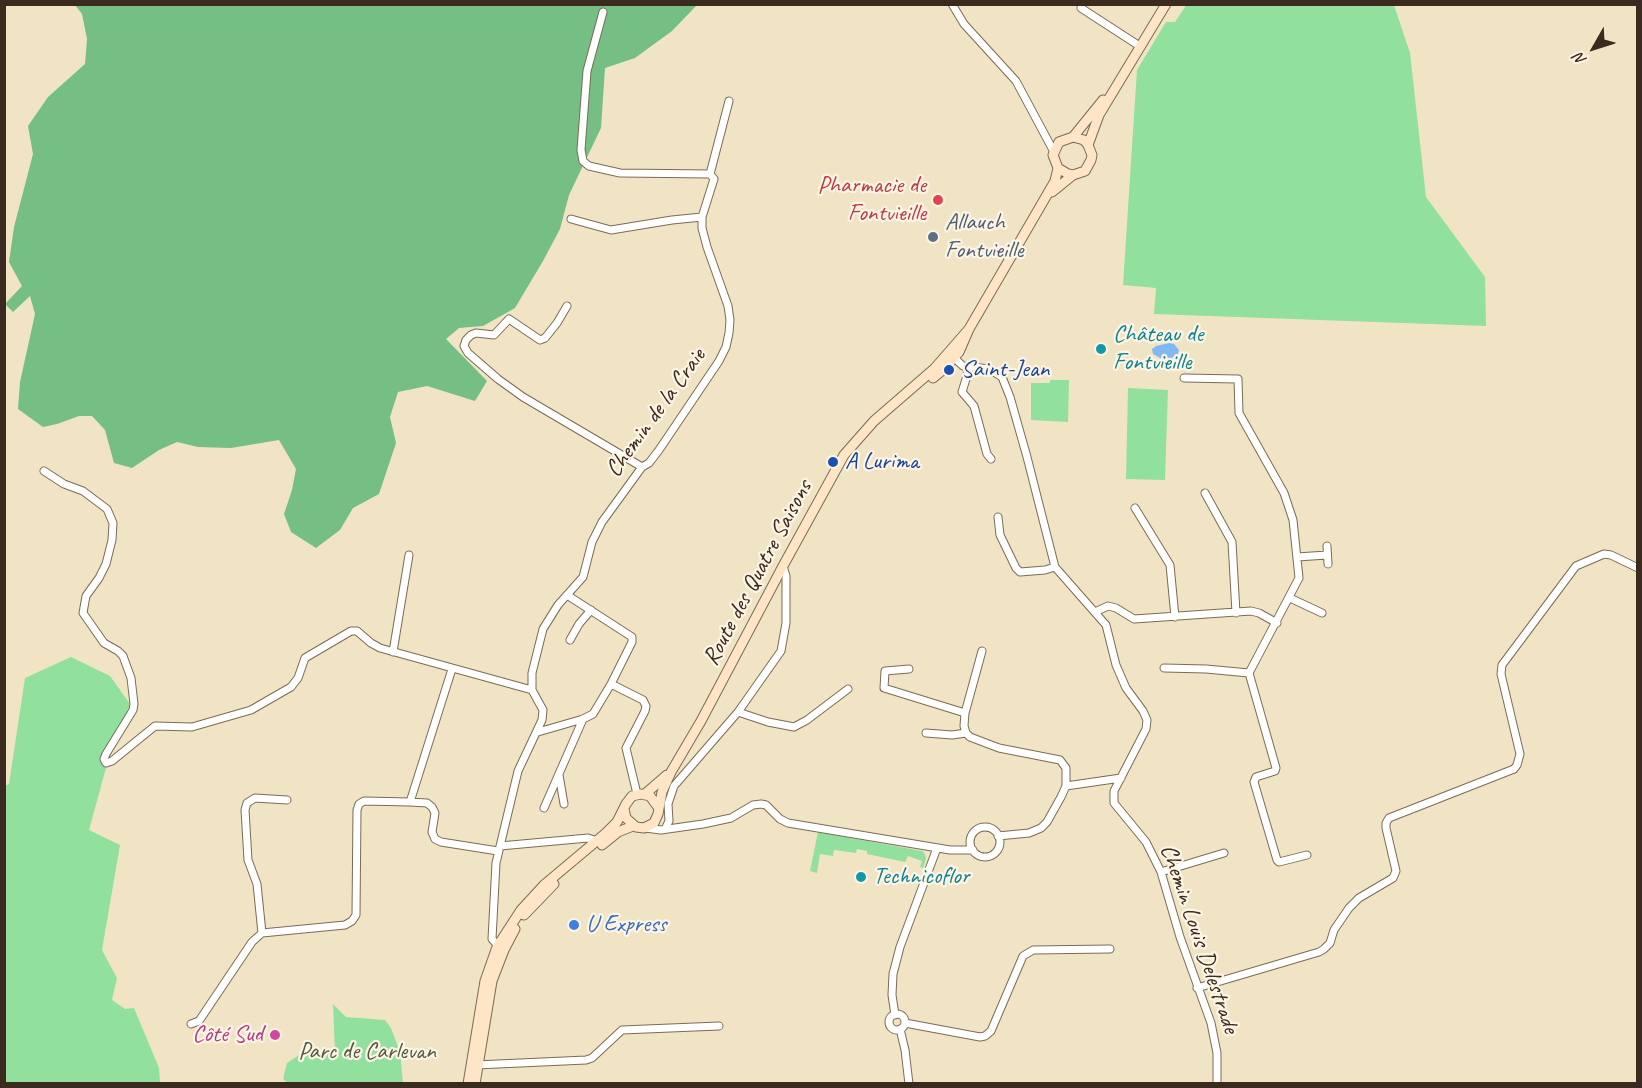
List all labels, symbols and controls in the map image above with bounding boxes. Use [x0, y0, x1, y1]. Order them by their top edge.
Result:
north arrow [1564, 18, 1624, 78]
text: N [1569, 49, 1591, 69]
place label: Pharmacie de Fontvieille [817, 172, 926, 228]
marker: Pharmacie de Fontvieille [931, 193, 945, 207]
place label: Allauch Fontvieille [945, 209, 1023, 265]
marker: Allauch Fontvieille [926, 230, 940, 244]
place label: Château de Fontvieille [1113, 321, 1203, 377]
marker: Château de Fontvieille [1094, 342, 1108, 356]
street label: Chemin de la Craie [600, 343, 712, 483]
place label: Saint-Jean [961, 356, 1049, 384]
marker: Saint-Jean [942, 363, 956, 377]
place label: A Lurima [845, 448, 919, 476]
marker: A Lurima [826, 455, 840, 469]
street label: Route des Quatre Saisons [697, 475, 819, 671]
street label: Chemin Louis Delestrade [1153, 841, 1245, 1037]
place label: Technicoflor [873, 863, 969, 891]
marker: Technicoflor [854, 870, 868, 884]
place label: U Express [586, 911, 666, 939]
marker: U Express [567, 918, 581, 932]
place label: Côté Sud [192, 1021, 263, 1049]
marker: Côté Sud [268, 1028, 282, 1042]
park label: Parc de Carlevan [298, 1038, 436, 1066]

